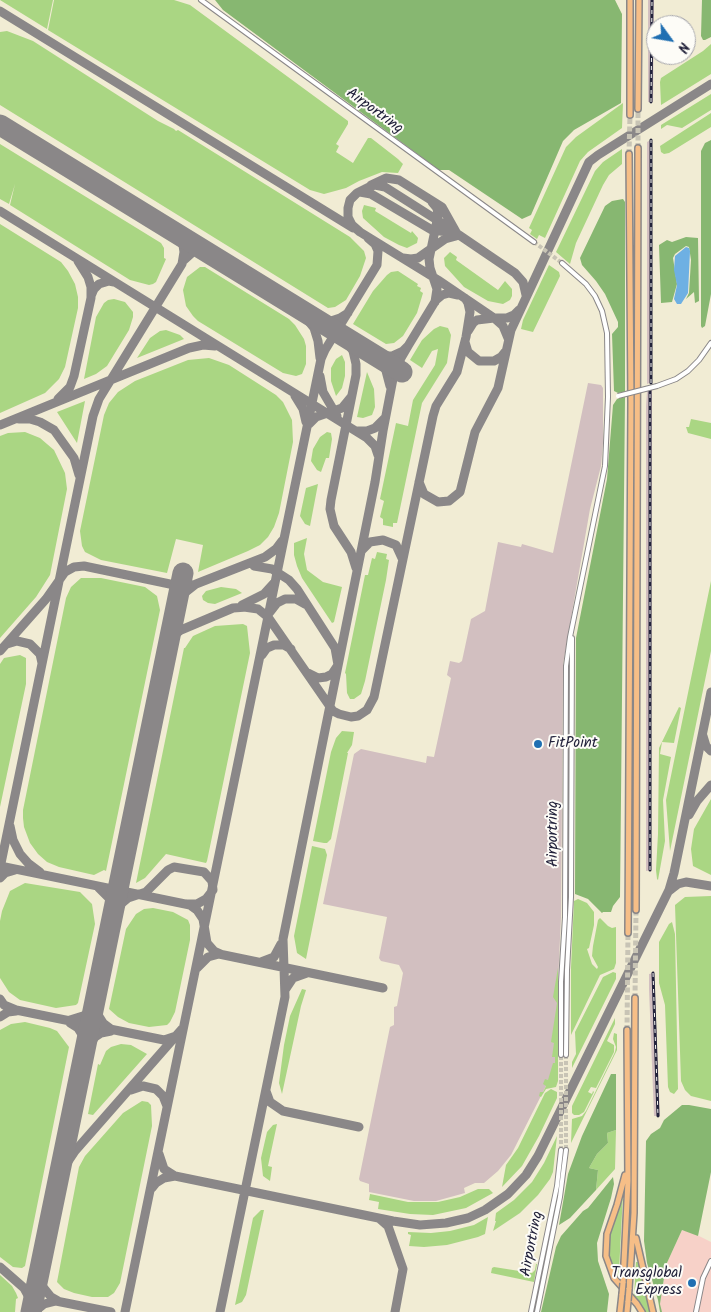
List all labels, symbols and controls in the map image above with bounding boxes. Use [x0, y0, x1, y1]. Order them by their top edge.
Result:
north arrow [646, 15, 696, 65]
text: N [671, 38, 695, 57]
street label: Airportring [342, 85, 406, 139]
place label: FitPoint [548, 735, 598, 753]
marker: FitPoint [532, 738, 544, 750]
street label: Airportring [545, 801, 563, 867]
street label: Airportring [518, 1210, 548, 1278]
place label: Transglobal Express [611, 1265, 682, 1300]
marker: Transglobal Express [686, 1277, 698, 1289]

